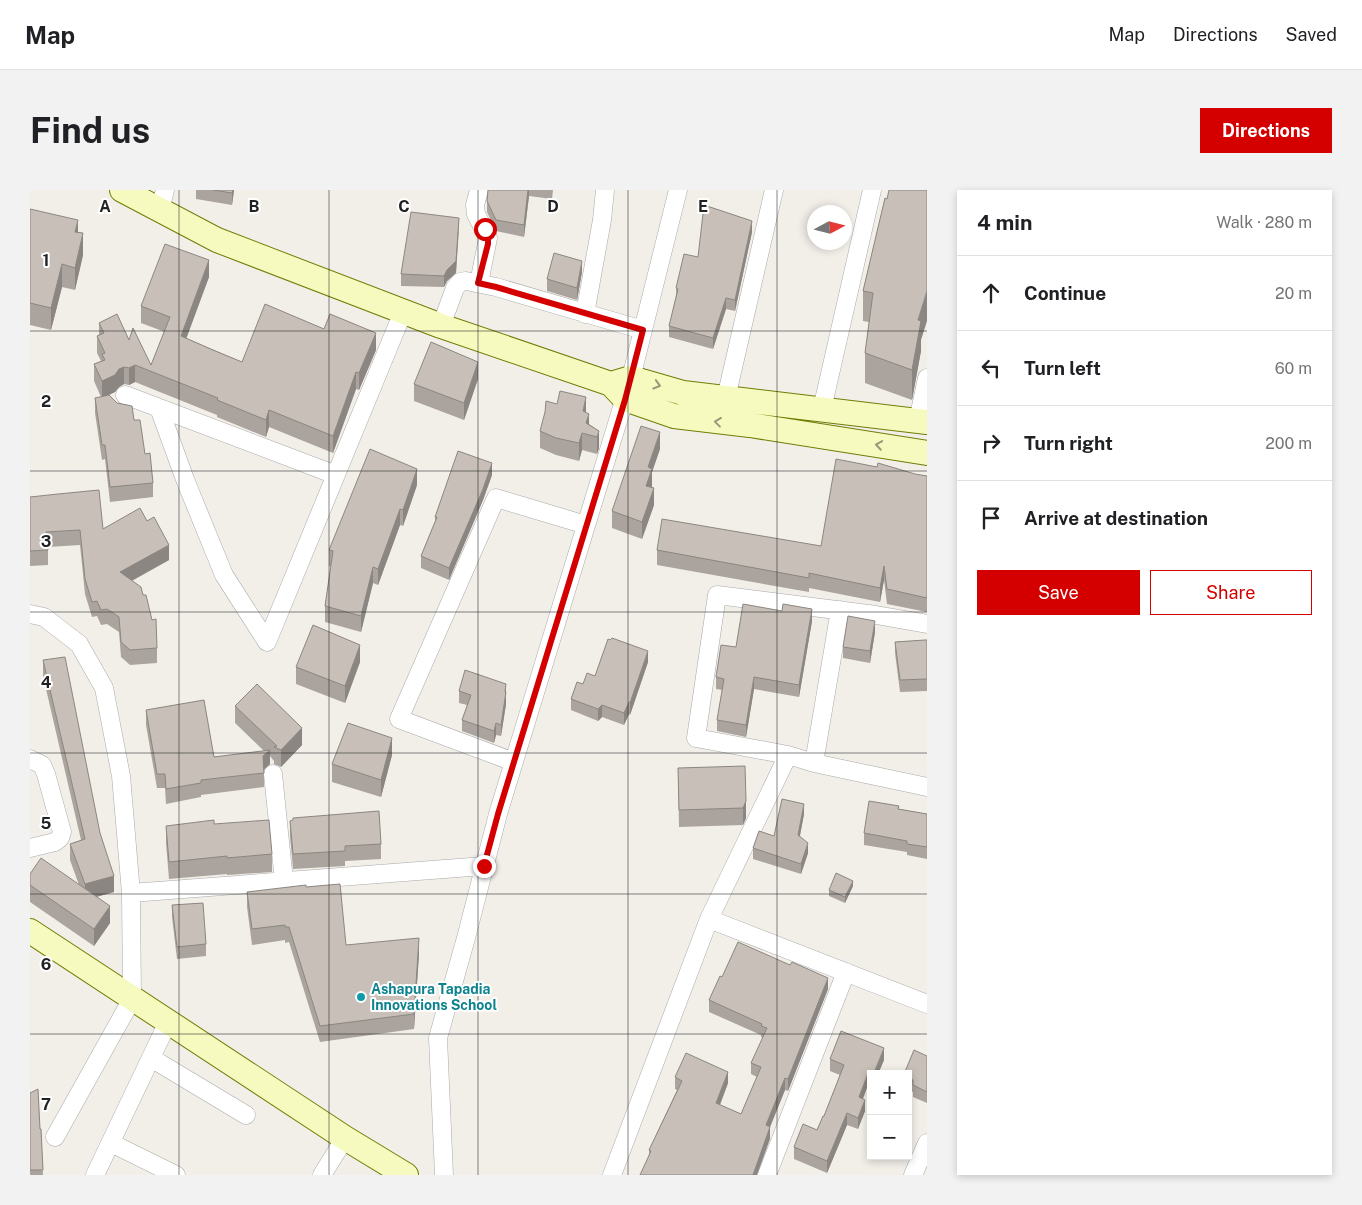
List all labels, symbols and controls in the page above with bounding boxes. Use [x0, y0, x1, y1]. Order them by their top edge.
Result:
text: Map [25, 21, 75, 49]
text: Map [1108, 24, 1145, 45]
text: Directions [1173, 24, 1258, 45]
text: Saved [1286, 24, 1337, 45]
button: Directions [1200, 108, 1332, 153]
text: Find us [30, 110, 150, 151]
text: A [99, 197, 111, 216]
text: B [249, 197, 260, 216]
text: C [398, 197, 410, 216]
text: D [547, 197, 559, 216]
text: E [698, 197, 708, 216]
north arrow [807, 205, 852, 250]
text: 4 min [977, 210, 1032, 235]
text: Walk · 280 m [1216, 213, 1312, 232]
route start [474, 218, 497, 241]
text: 1 [43, 251, 49, 270]
icon: ahead [977, 279, 1005, 307]
text: Continue [1024, 282, 1106, 304]
text: 20 m [1275, 284, 1312, 303]
icon: left [977, 354, 1005, 382]
text: Turn left [1024, 357, 1101, 379]
text: 60 m [1275, 359, 1312, 378]
one-way arrow [653, 380, 661, 390]
text: 2 [41, 392, 51, 411]
one-way arrow [714, 417, 722, 428]
icon: right [977, 429, 1005, 457]
text: Turn right [1024, 432, 1113, 454]
text: 200 m [1265, 434, 1312, 453]
one-way arrow [874, 441, 883, 451]
icon: arrive [977, 504, 1005, 532]
text: Arrive at destination [1024, 507, 1208, 529]
text: 3 [41, 532, 51, 551]
button: Save [977, 570, 1140, 615]
button: Share [1150, 570, 1312, 615]
text: 4 [41, 673, 52, 692]
text: 5 [41, 814, 52, 833]
route end [473, 855, 496, 878]
text: 6 [41, 955, 51, 974]
place label: Ashapura Tapadia Innovations School [371, 981, 497, 1013]
marker: Ashapura Tapadia Innovations School [355, 991, 367, 1003]
map controls [867, 1070, 912, 1160]
button: + [867, 1070, 912, 1115]
text: 7 [41, 1095, 51, 1114]
button: − [867, 1115, 912, 1160]

